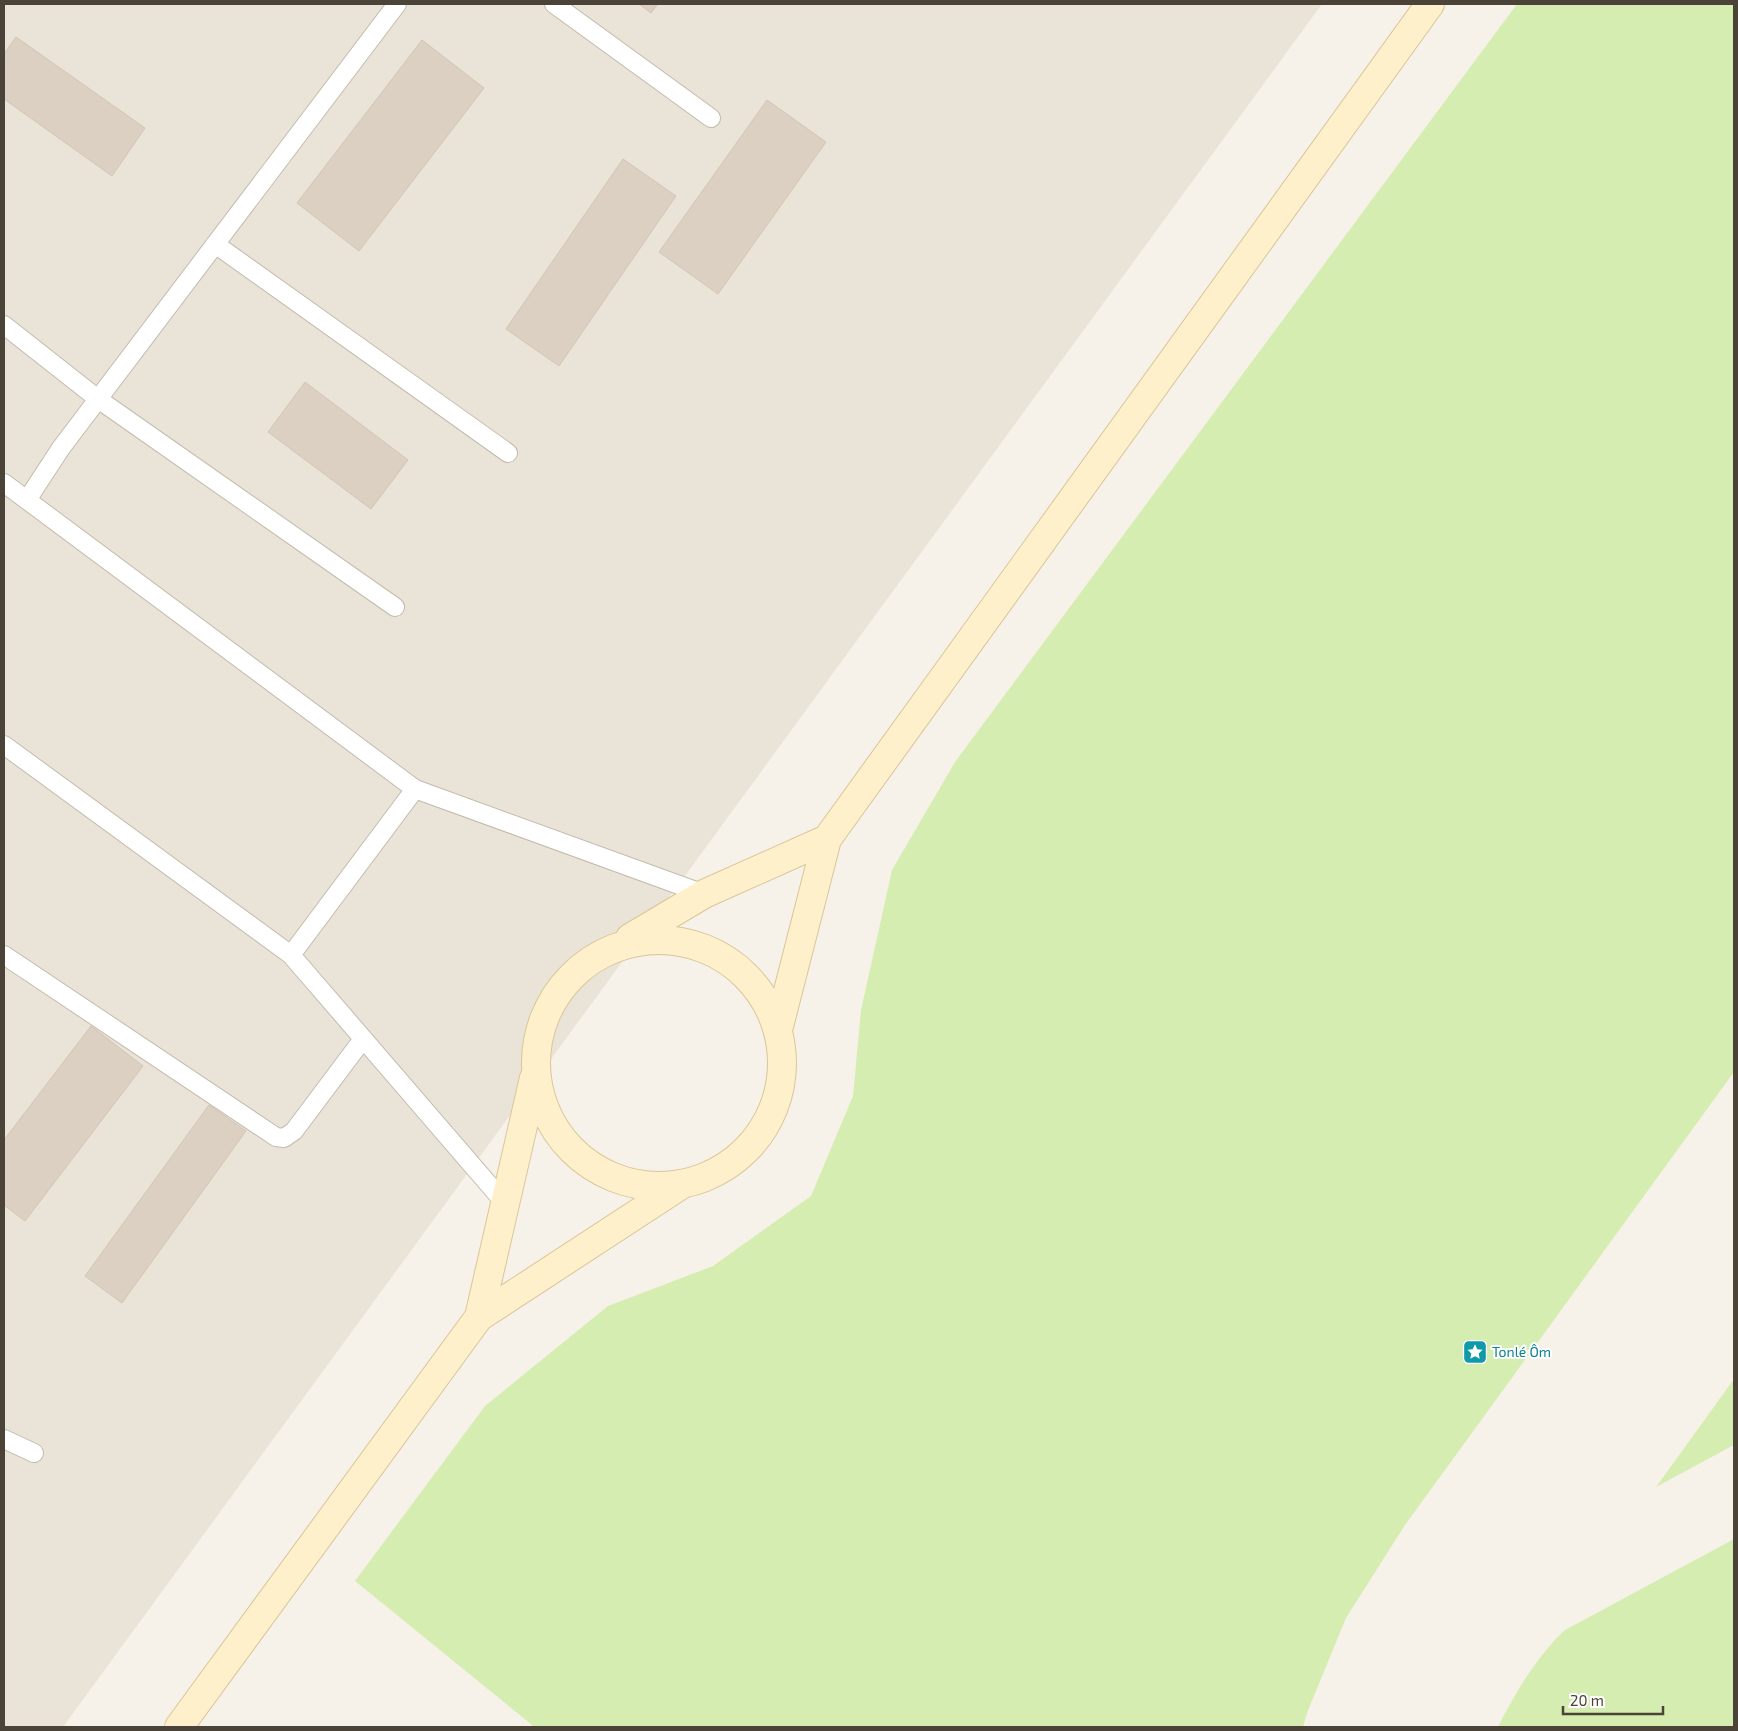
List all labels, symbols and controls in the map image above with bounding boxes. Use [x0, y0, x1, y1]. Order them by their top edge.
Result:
place icon: Tonlé Ôm [1462, 1339, 1488, 1365]
place label: Tonlé Ôm [1492, 1343, 1551, 1360]
scale bar [1563, 1684, 1663, 1716]
text: 20 m [1570, 1691, 1604, 1709]

